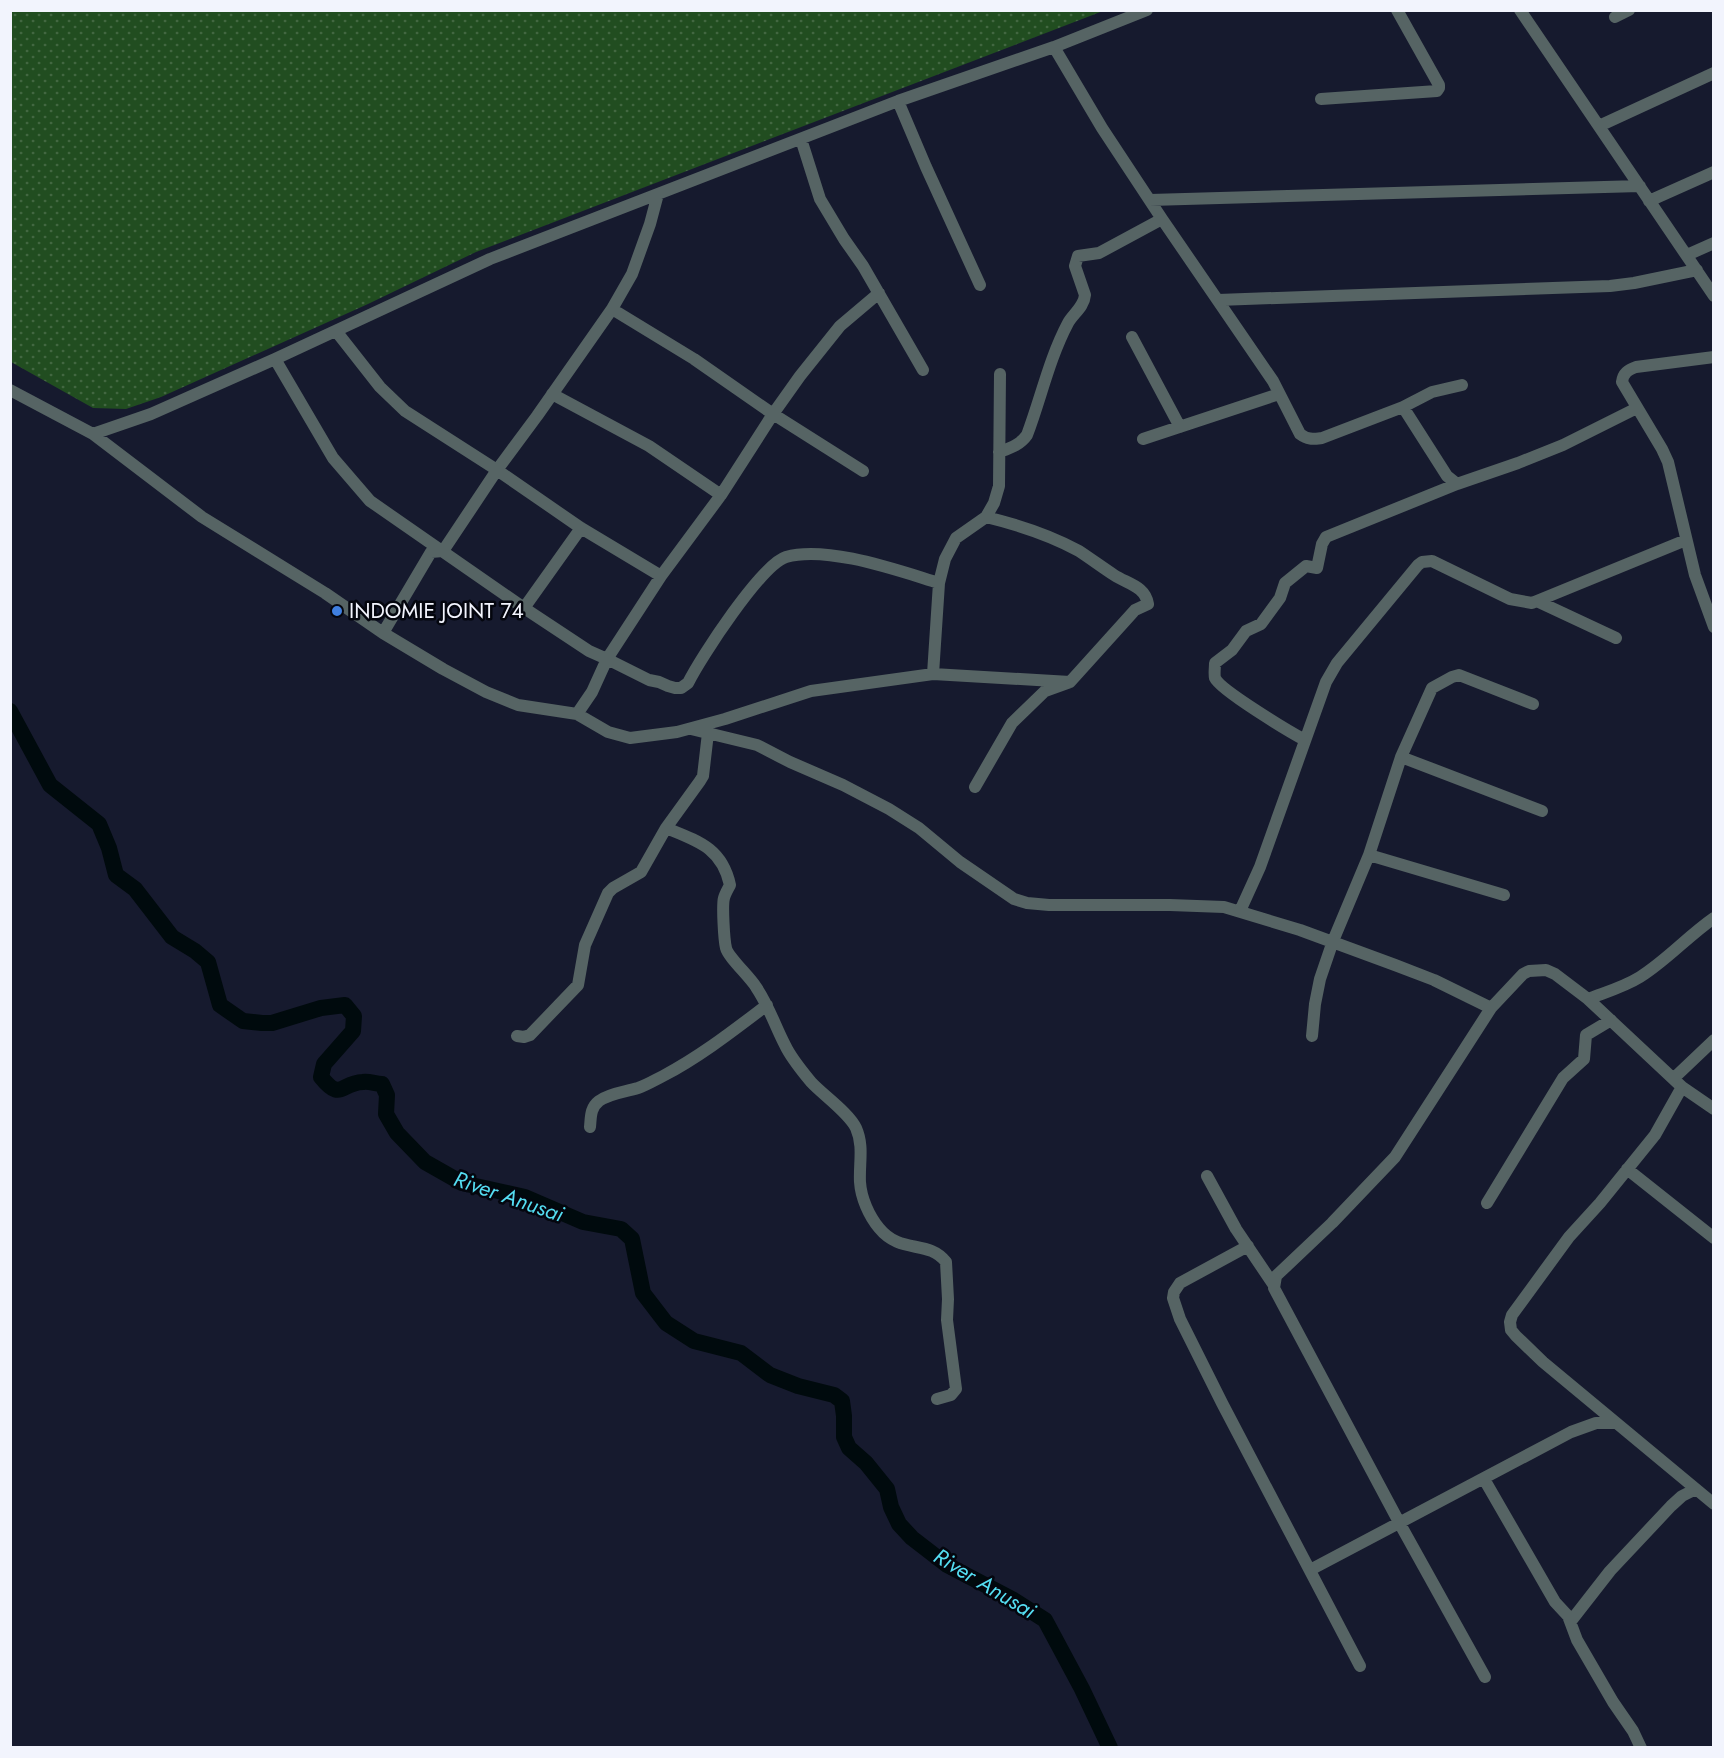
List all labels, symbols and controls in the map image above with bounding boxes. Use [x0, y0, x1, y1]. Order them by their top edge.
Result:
place label: INDOMIE JOINT 74 [349, 596, 524, 626]
marker: INDOMIE JOINT 74 [330, 604, 344, 618]
water label: River Anusai [450, 1162, 569, 1230]
water label: River Anusai [928, 1540, 1043, 1626]

